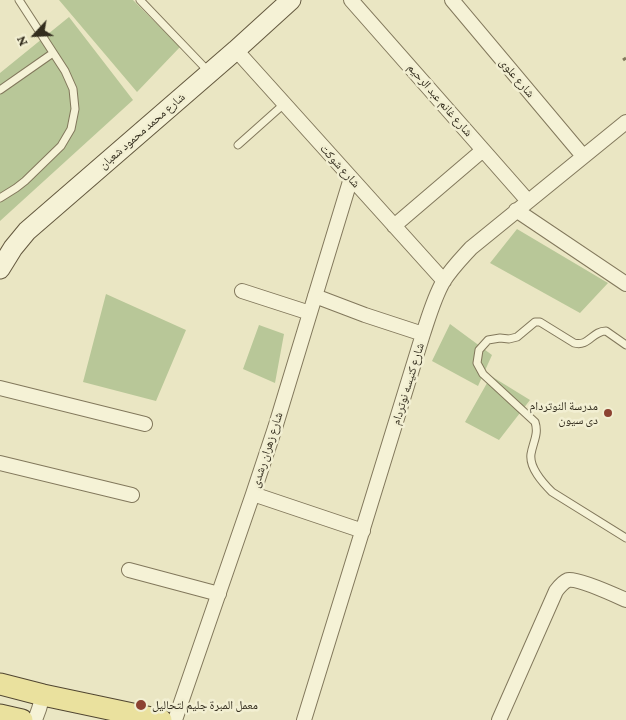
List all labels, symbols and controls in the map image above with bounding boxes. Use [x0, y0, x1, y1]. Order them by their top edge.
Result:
north arrow [10, 10, 60, 60]
text: N [12, 34, 31, 49]
street label: شارع علوى [496, 55, 538, 101]
street label: شارع غانم عبد الرحيم [404, 61, 476, 139]
street label: شارع محمد محمود شعبان [96, 90, 188, 172]
street label: شارع شوكت [317, 141, 363, 191]
street label: شارع كنيسه نوتردام [389, 341, 427, 427]
place label: مدرسة النوتردام دى سيون [529, 399, 598, 427]
marker: مدرسة النوتردام دى سيون [602, 407, 614, 419]
street label: شارع زهران رشدى [248, 410, 286, 490]
marker: معمل المبرة جليم لتحاليل [134, 698, 148, 712]
place label: معمل المبرة جليم لتحاليل [152, 698, 258, 712]

